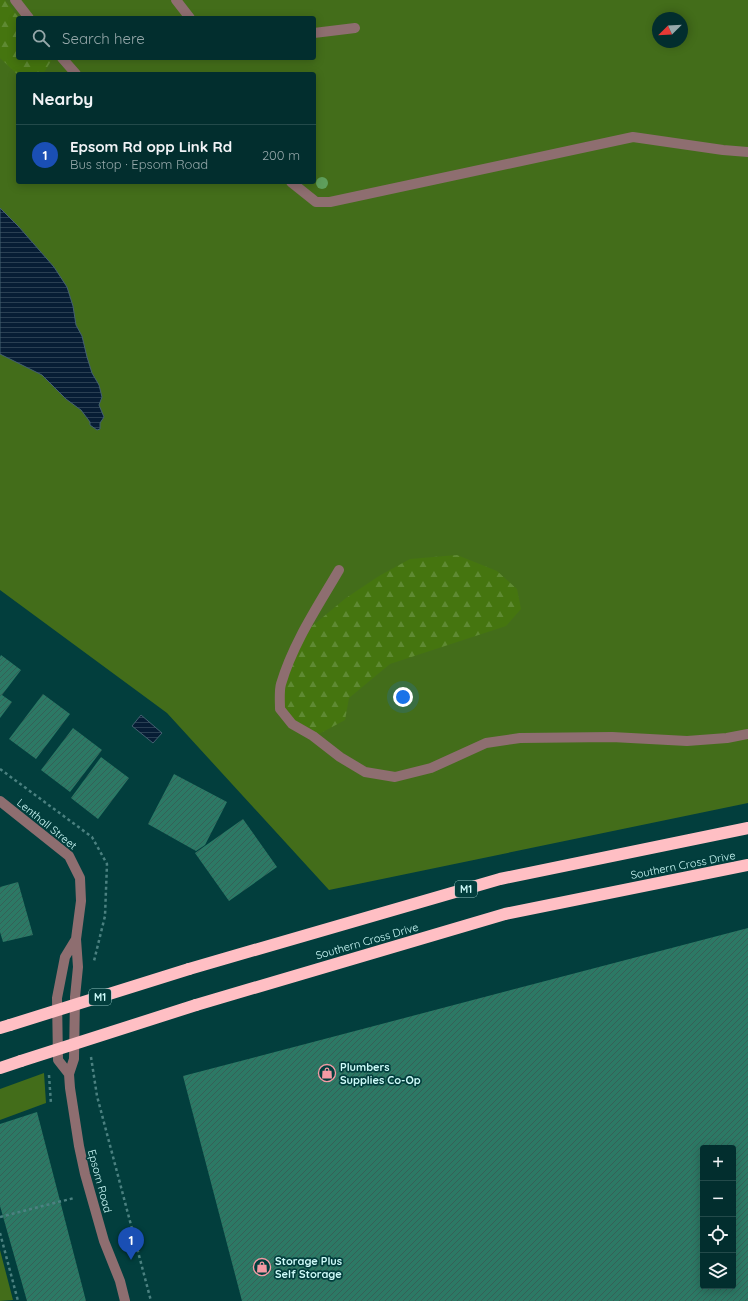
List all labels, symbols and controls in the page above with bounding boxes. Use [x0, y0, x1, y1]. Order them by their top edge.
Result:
north arrow [652, 12, 688, 48]
search box [16, 16, 316, 60]
icon: search [30, 27, 52, 49]
text: Search here [62, 29, 145, 48]
text: Nearby [32, 88, 93, 109]
text: Epsom Rd opp Link Rd [70, 137, 232, 156]
text: 1 [42, 147, 48, 163]
text: 200 m [262, 147, 300, 163]
text: Bus stop · Epsom Road [70, 156, 208, 172]
your location [393, 687, 413, 707]
street label: Lenthall Street [14, 796, 80, 853]
street label: Southern Cross Drive [629, 848, 737, 882]
road number: M1 [455, 881, 477, 897]
street label: Southern Cross Drive [314, 920, 420, 962]
road number: M1 [89, 989, 111, 1005]
place label: Plumbers Supplies Co-Op [340, 1060, 421, 1087]
shop icon: Plumbers Supplies Co-Op [317, 1063, 337, 1083]
map controls [700, 1145, 736, 1289]
button: + [700, 1145, 736, 1181]
street label: Epsom Road [85, 1148, 115, 1214]
button: − [700, 1181, 736, 1217]
button: locate [700, 1217, 736, 1253]
pin: 1 [118, 1227, 144, 1260]
button: layers [700, 1253, 736, 1289]
place label: Storage Plus Self Storage [275, 1254, 342, 1281]
shop icon: Storage Plus Self Storage [252, 1257, 272, 1277]

